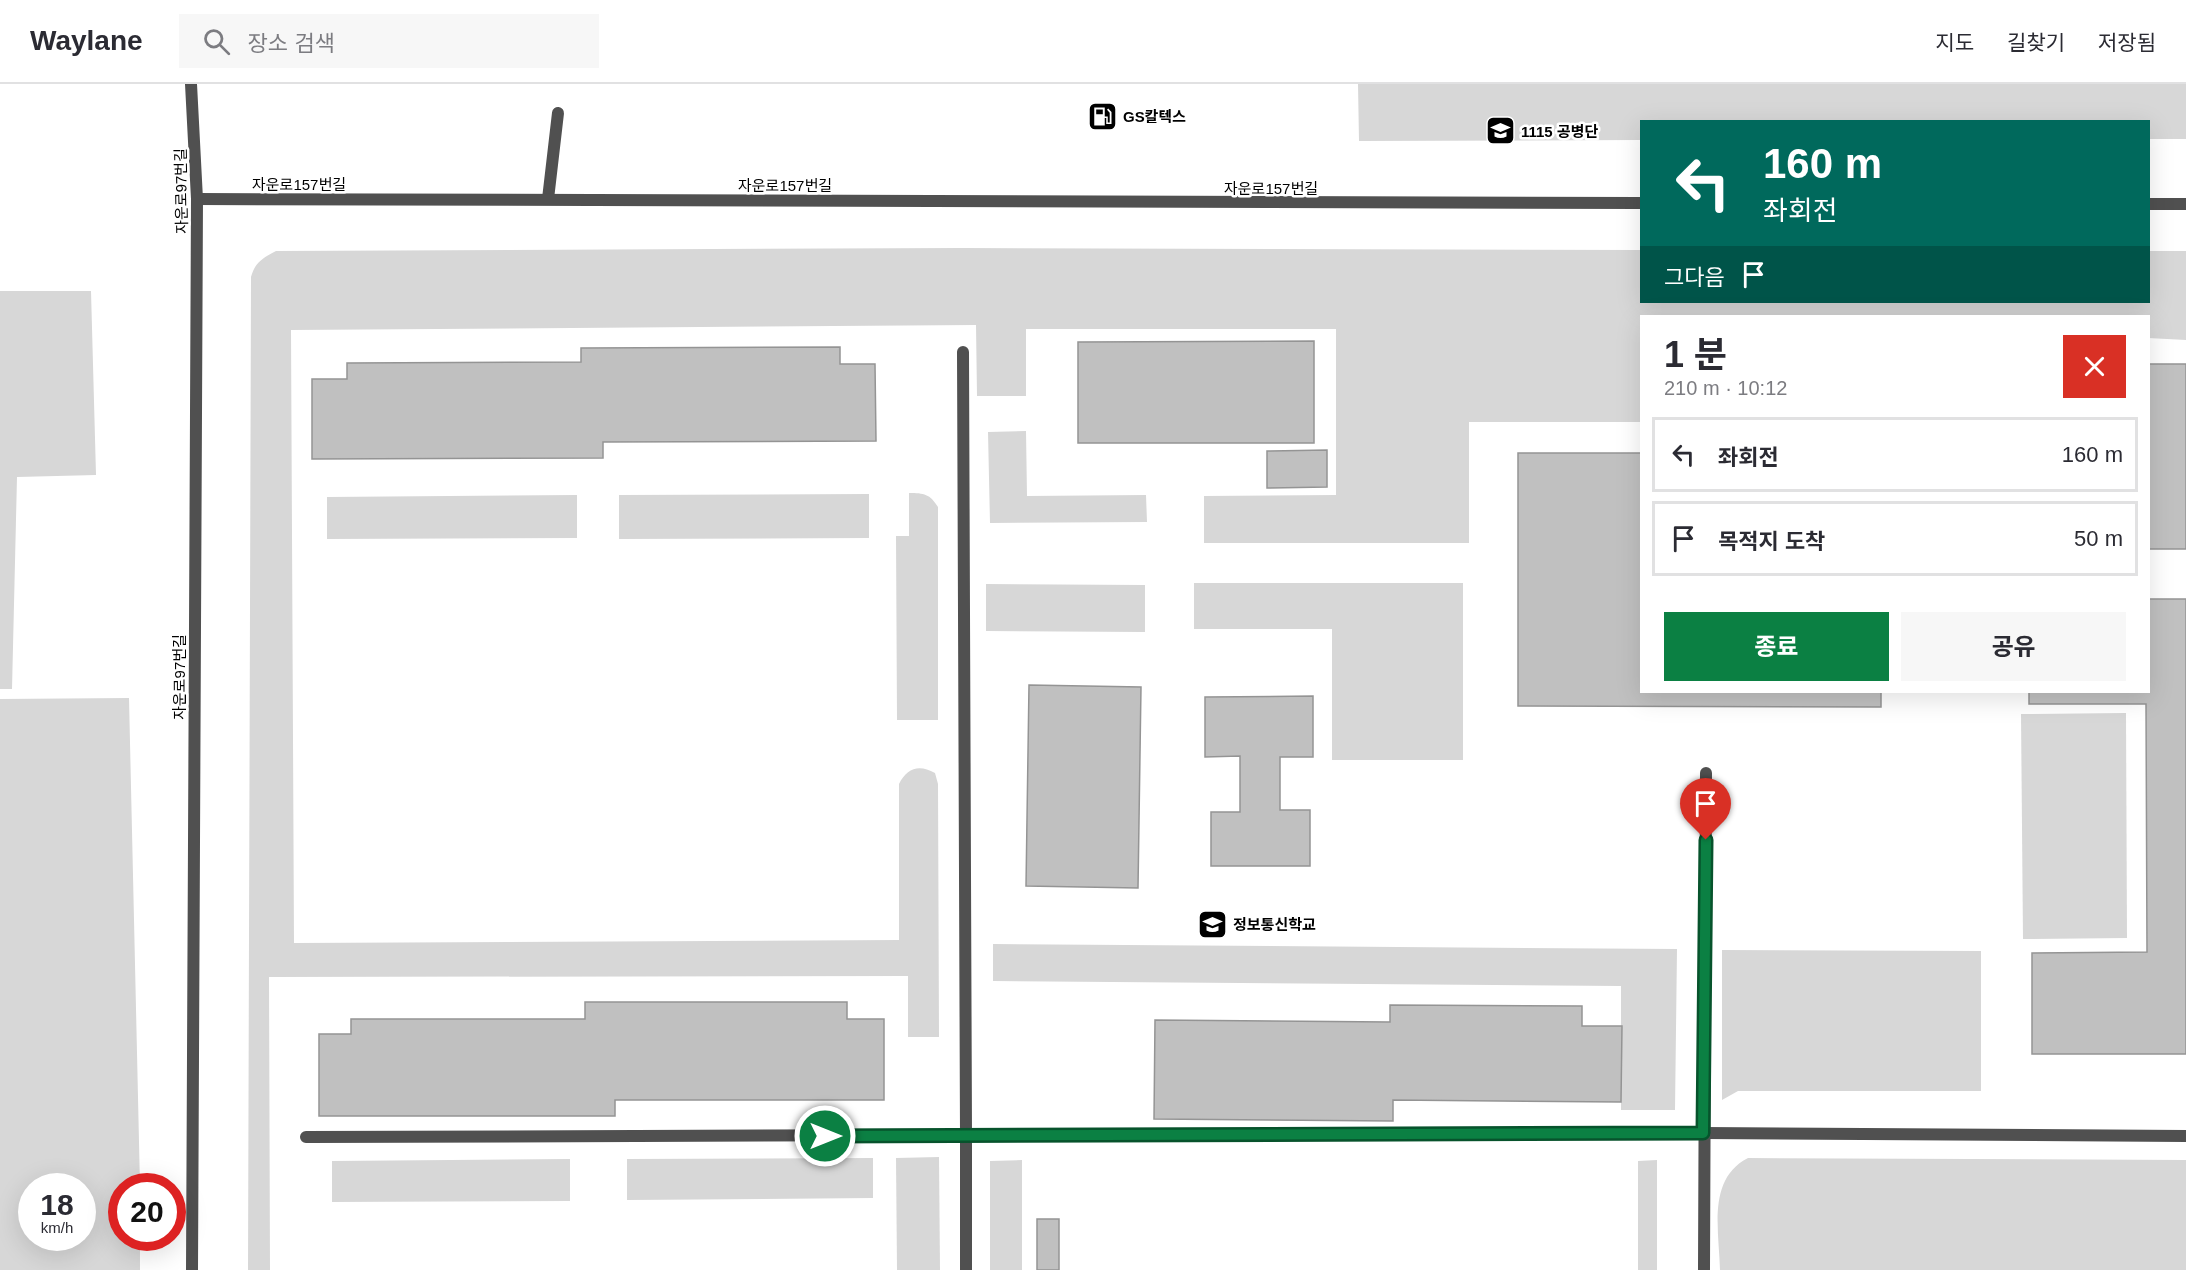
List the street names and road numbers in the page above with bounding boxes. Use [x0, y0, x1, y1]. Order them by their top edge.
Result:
street label: 자운로97번길 [172, 148, 190, 234]
street label: 자운로157번길 [252, 176, 346, 193]
street label: 자운로157번길 [738, 177, 832, 194]
street label: 자운로157번길 [1224, 180, 1318, 197]
street label: 자운로97번길 [171, 634, 188, 720]

